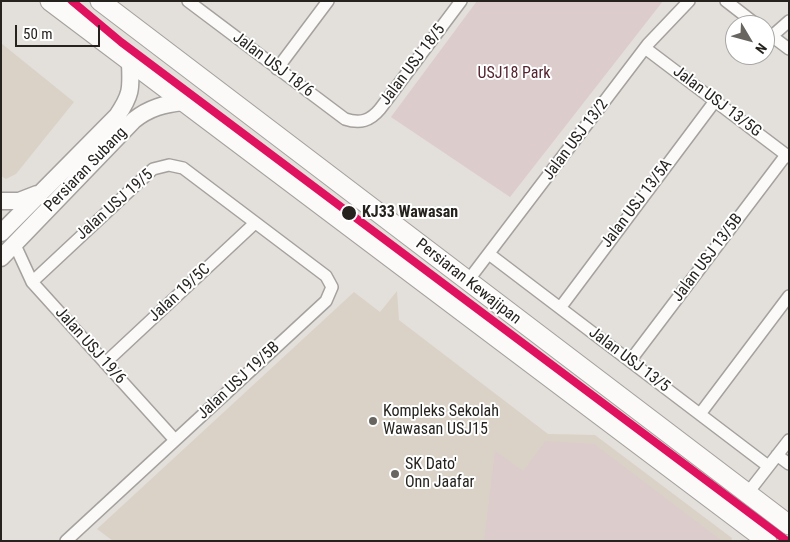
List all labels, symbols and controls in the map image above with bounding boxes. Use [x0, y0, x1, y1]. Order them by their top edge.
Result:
scale bar [18, 15, 102, 47]
north arrow [725, 15, 775, 65]
street label: Jalan USJ 18/5 [376, 21, 450, 109]
text: 50 m [23, 25, 53, 43]
street label: Jalan USJ 18/6 [229, 28, 317, 102]
text: N [752, 40, 770, 57]
street label: Jalan USJ 13/5G [669, 62, 765, 142]
park label: USJ18 Park [477, 64, 551, 84]
street label: Jalan USJ 13/2 [539, 96, 613, 184]
street label: Persiaran Subang [41, 124, 131, 216]
street label: Jalan USJ 13/5A [598, 156, 676, 252]
street label: Jalan USJ 19/5 [73, 166, 157, 244]
place label: KJ33 Wawasan [362, 203, 458, 223]
marker: KJ33 Wawasan [340, 204, 358, 222]
street label: Jalan USJ 13/5B [669, 210, 747, 306]
street label: Persiaran Kewajipan [412, 235, 524, 329]
street label: Jalan 19/5C [145, 260, 215, 326]
street label: Jalan USJ 19/6 [51, 304, 129, 388]
street label: Jalan USJ 13/5 [585, 323, 673, 397]
street label: Jalan USJ 19/5B [194, 338, 284, 424]
place label: Kompleks Sekolah Wawasan USJ15 [383, 402, 499, 440]
marker: Kompleks Sekolah Wawasan USJ15 [367, 415, 379, 427]
place label: SK Dato' Onn Jaafar [405, 455, 474, 493]
marker: SK Dato' Onn Jaafar [389, 468, 401, 480]

